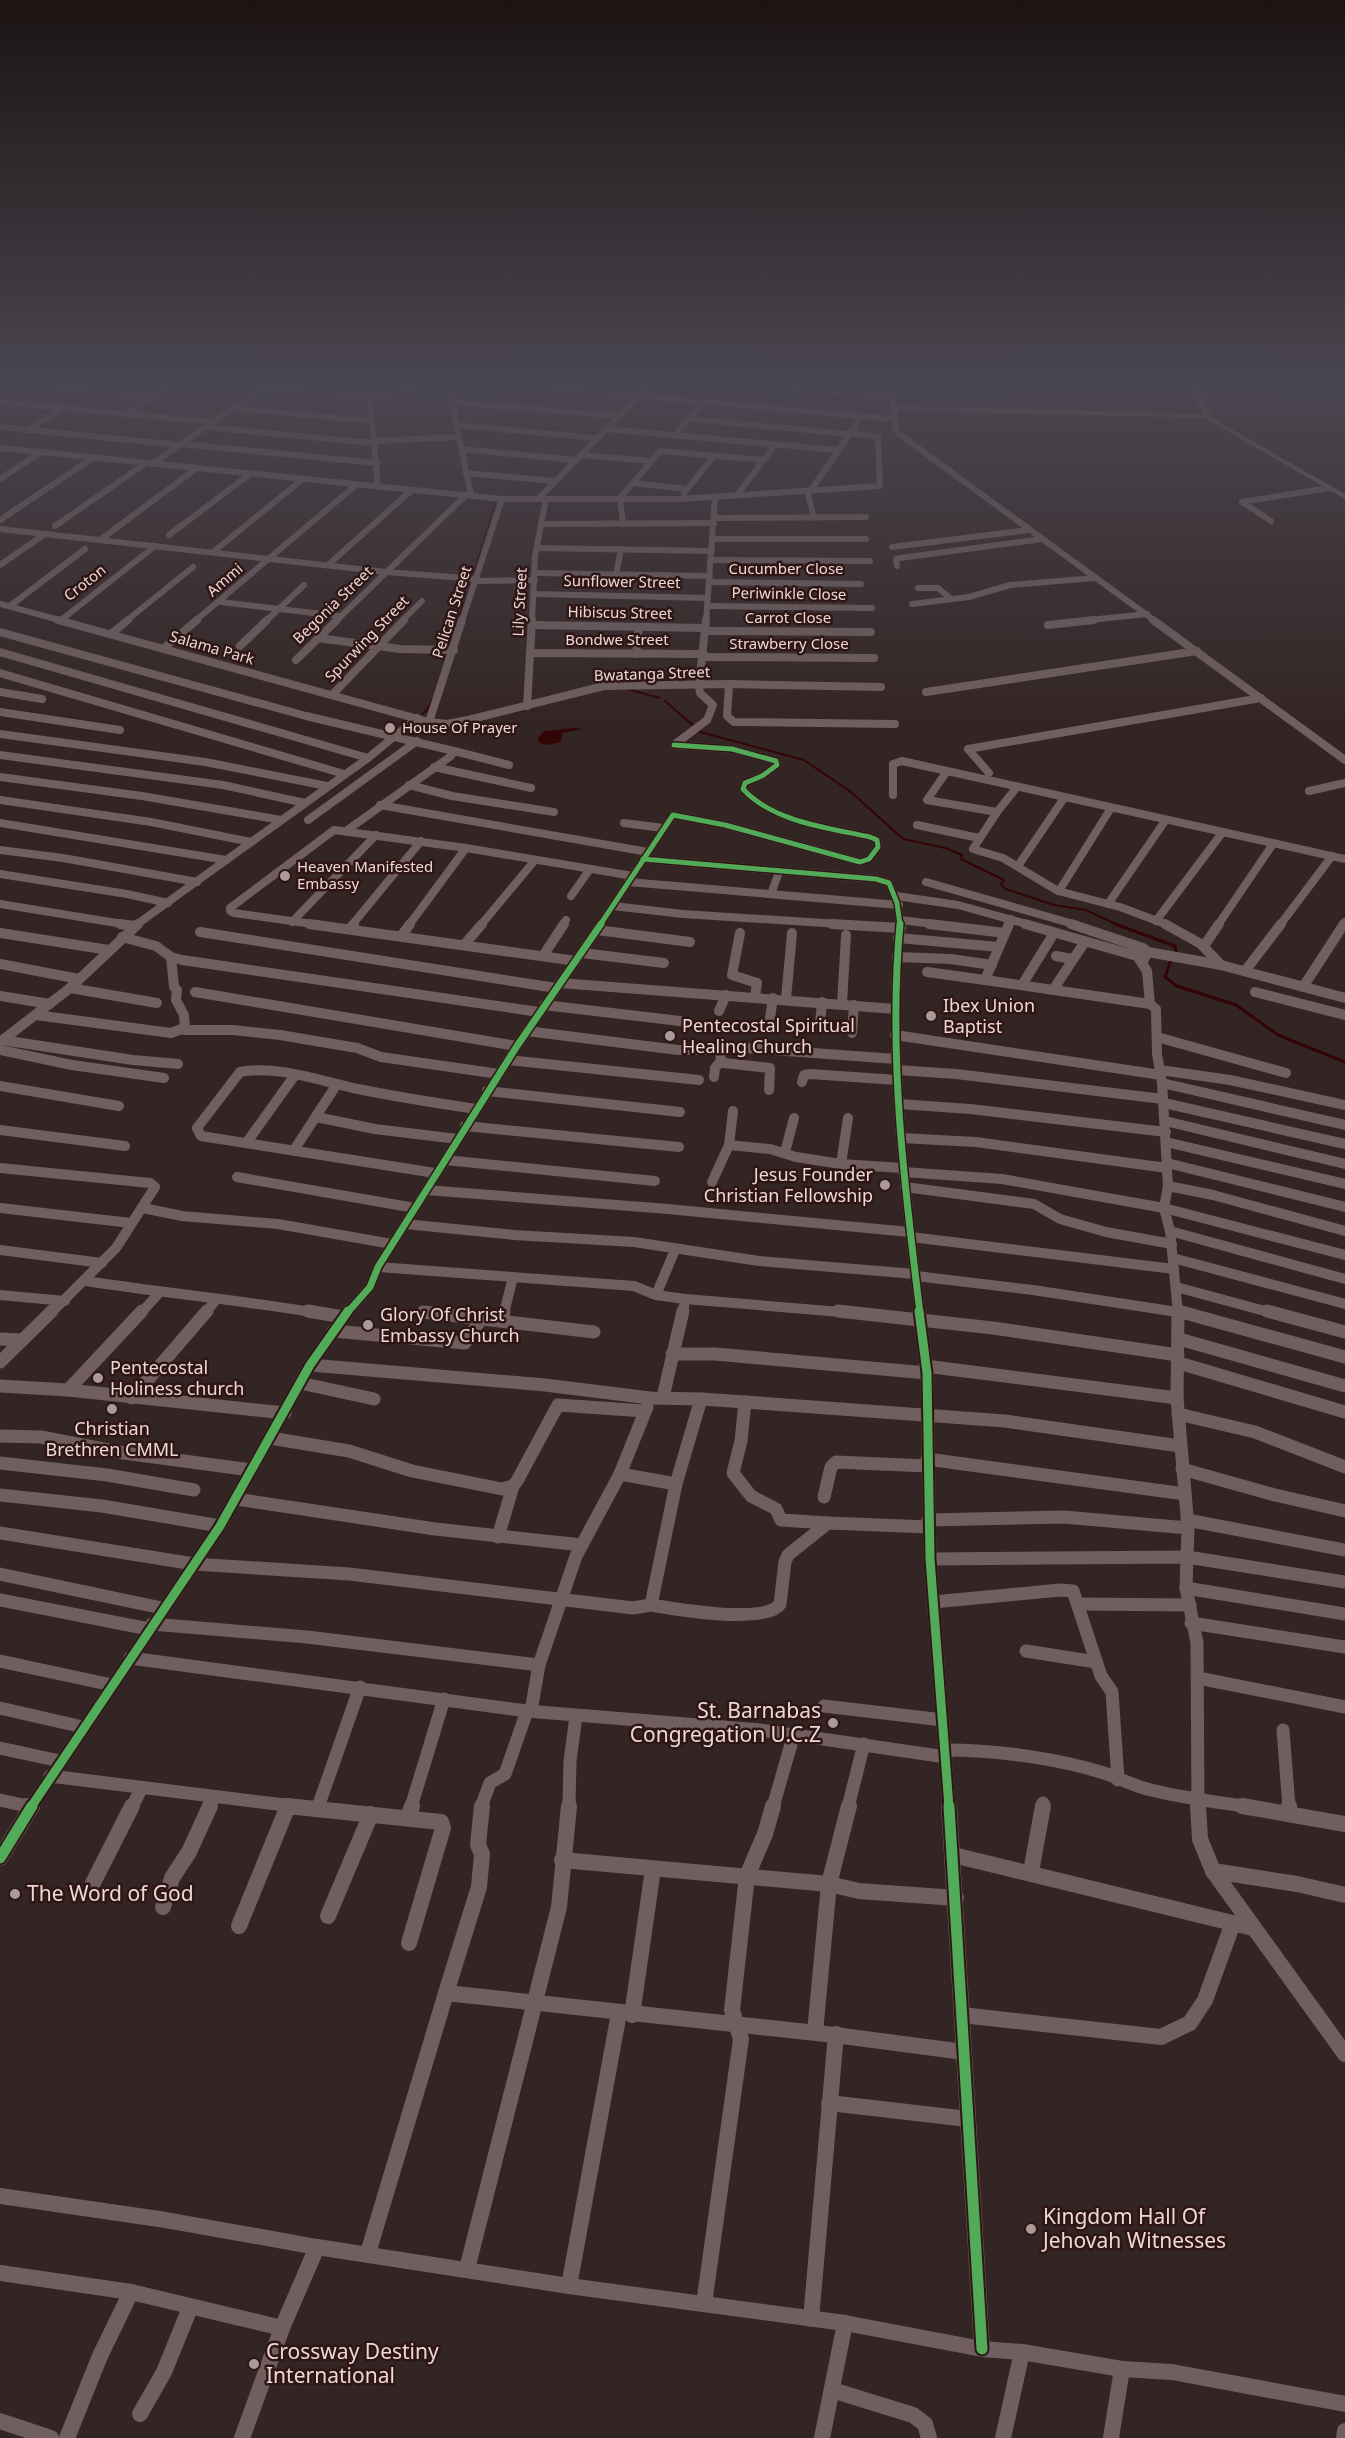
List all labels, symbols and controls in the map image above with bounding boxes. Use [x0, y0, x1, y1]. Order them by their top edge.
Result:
street label: Ammi [202, 558, 247, 600]
street label: Cucumber Close [728, 558, 844, 578]
street label: Croton [59, 559, 110, 605]
street label: Begonia Street [288, 561, 377, 648]
street label: Pelican Street [427, 562, 476, 660]
street label: Lily Street [507, 566, 531, 637]
street label: Sunflower Street [563, 570, 681, 592]
street label: Periwinkle Close [731, 582, 847, 604]
street label: Spurwing Street [320, 590, 413, 686]
street label: Hibiscus Street [567, 601, 673, 623]
street label: Carrot Close [745, 607, 831, 627]
street label: Salama Park [168, 625, 257, 669]
street label: Bondwe Street [565, 629, 669, 649]
street label: Strawberry Close [729, 633, 849, 653]
street label: Bwatanga Street [593, 661, 711, 685]
place label: House Of Prayer [402, 717, 517, 737]
marker: House Of Prayer [383, 721, 397, 735]
place label: Heaven Manifested Embassy [297, 856, 433, 893]
marker: Heaven Manifested Embassy [278, 869, 292, 883]
place label: Ibex Union Baptist [943, 993, 1035, 1038]
marker: Ibex Union Baptist [924, 1009, 938, 1023]
place label: Pentecostal Spiritual Healing Church [682, 1013, 855, 1058]
marker: Pentecostal Spiritual Healing Church [663, 1029, 677, 1043]
place label: Jesus Founder Christian Fellowship [704, 1162, 874, 1207]
marker: Jesus Founder Christian Fellowship [878, 1178, 892, 1192]
place label: Glory Of Christ Embassy Church [380, 1302, 520, 1347]
marker: Glory Of Christ Embassy Church [361, 1318, 375, 1332]
place label: Pentecostal Holiness church [110, 1355, 244, 1400]
marker: Pentecostal Holiness church [91, 1371, 105, 1385]
marker: Christian Brethren CMML [105, 1402, 119, 1416]
place label: Christian Brethren CMML [45, 1416, 179, 1461]
place label: St. Barnabas Congregation U.C.Z [630, 1696, 821, 1748]
marker: St. Barnabas Congregation U.C.Z [826, 1716, 840, 1730]
place label: The Word of God [27, 1879, 194, 1907]
marker: The Word of God [8, 1887, 22, 1901]
place label: Kingdom Hall Of Jehovah Witnesses [1041, 2202, 1226, 2254]
marker: Kingdom Hall Of Jehovah Witnesses [1024, 2222, 1038, 2236]
place label: Crossway Destiny International [266, 2337, 439, 2389]
marker: Crossway Destiny International [247, 2357, 261, 2371]

